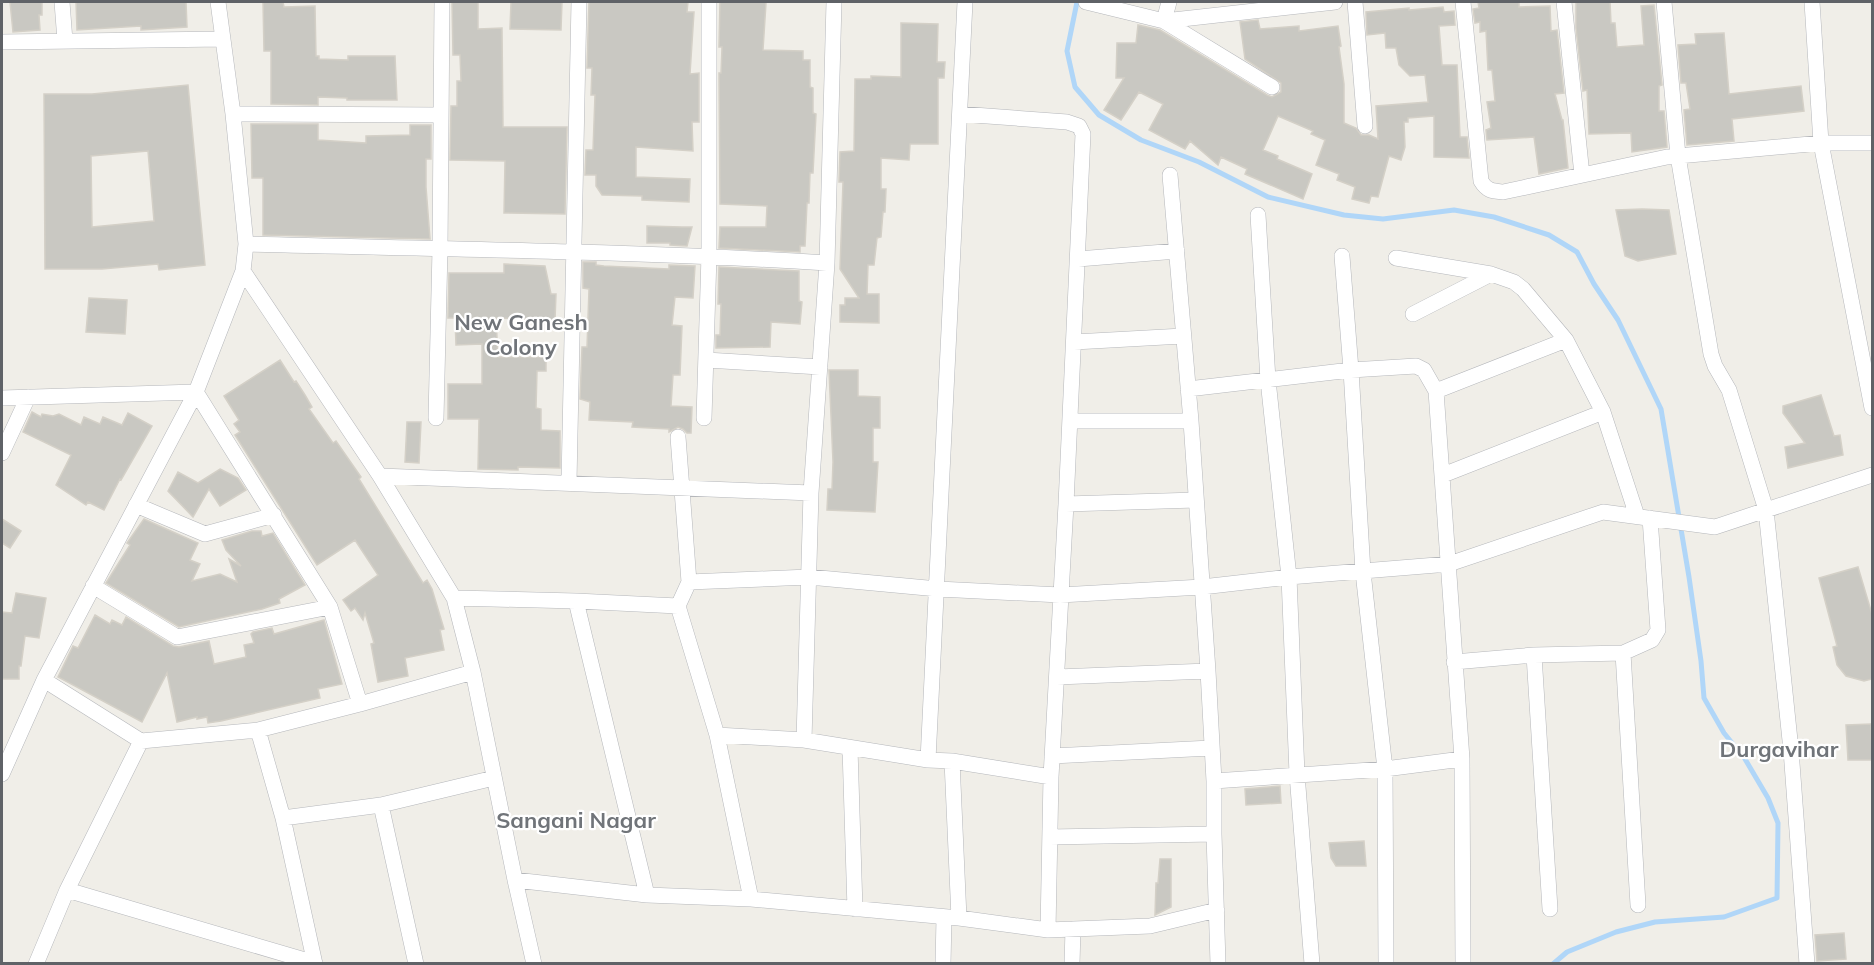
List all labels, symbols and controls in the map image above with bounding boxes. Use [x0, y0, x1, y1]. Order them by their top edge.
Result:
district label: New Ganesh Colony [454, 308, 588, 361]
district label: Durgavihar [1720, 735, 1839, 763]
district label: Sangani Nagar [496, 806, 656, 834]

